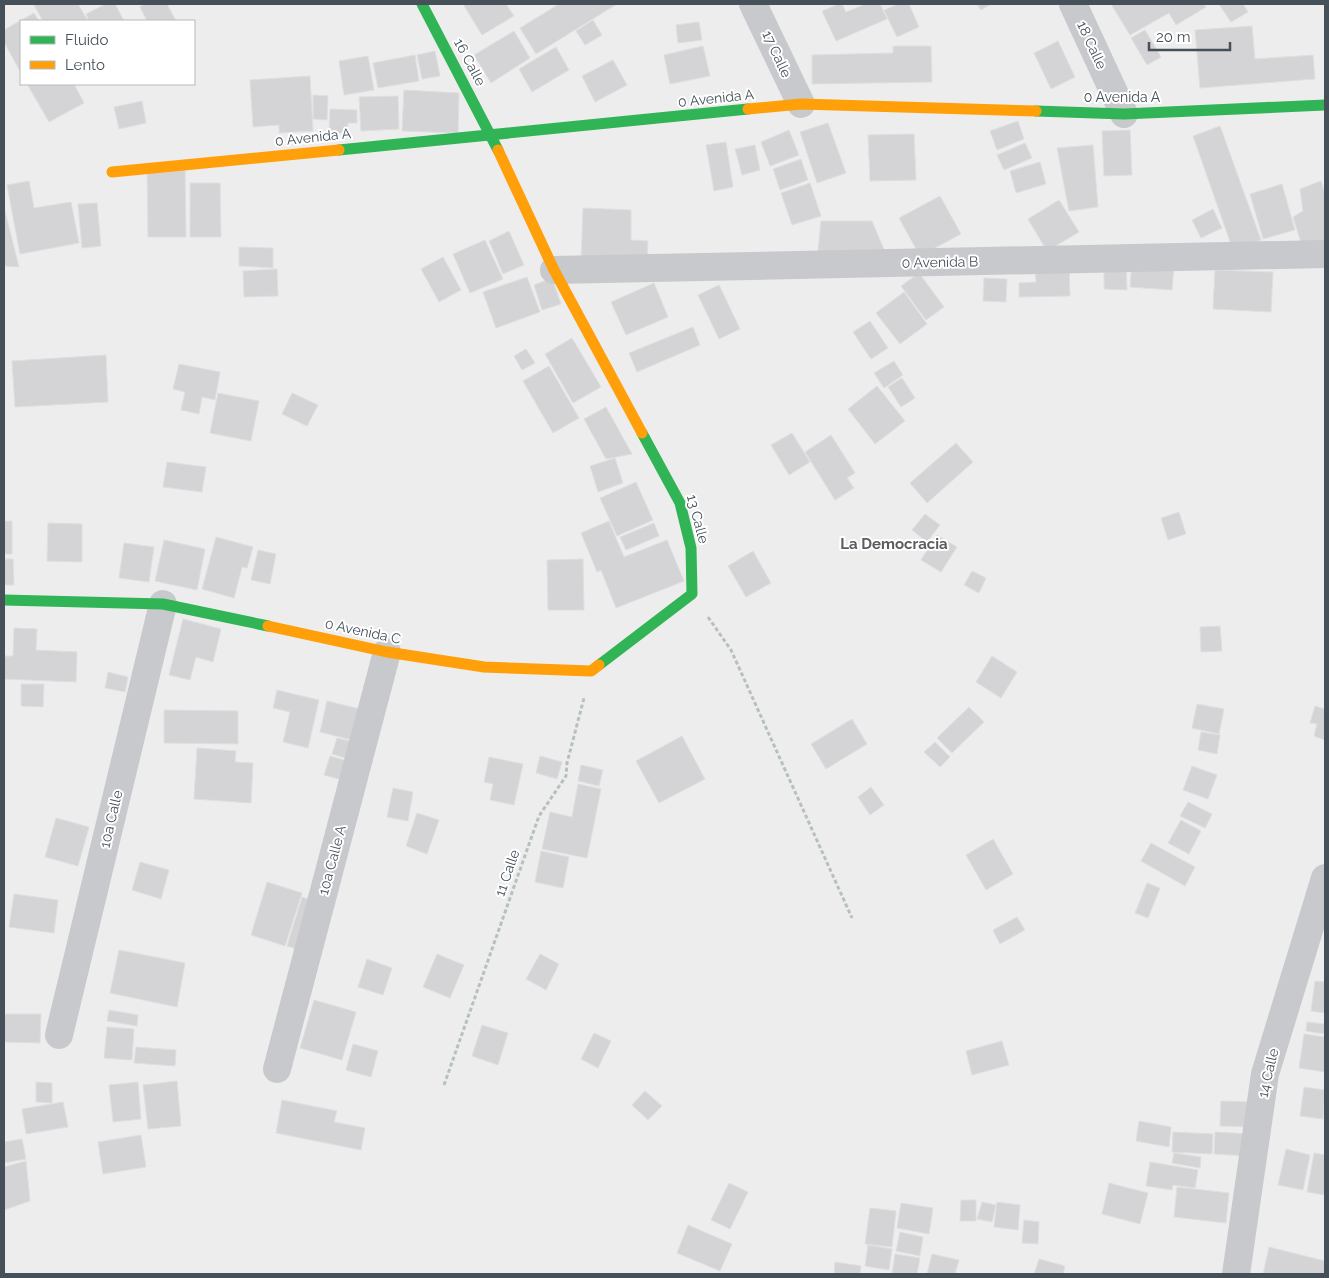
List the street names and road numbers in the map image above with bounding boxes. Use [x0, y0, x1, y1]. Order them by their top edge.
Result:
street label: 18 Calle [1074, 19, 1110, 71]
street label: 17 Calle [759, 28, 795, 80]
street label: 16 Calle [451, 36, 489, 88]
street label: 0 Avenida A [677, 86, 755, 110]
street label: 0 Avenida A [1084, 89, 1161, 105]
street label: 0 Avenida A [274, 125, 352, 149]
street label: 0 Avenida B [902, 253, 978, 271]
street label: 13 Calle [684, 493, 712, 545]
street label: 0 Avenida C [324, 615, 403, 647]
street label: 10a Calle [97, 789, 125, 849]
street label: 10a Calle A [315, 823, 349, 897]
street label: 11 Calle [492, 847, 522, 899]
street label: 14 Calle [1255, 1047, 1281, 1099]

